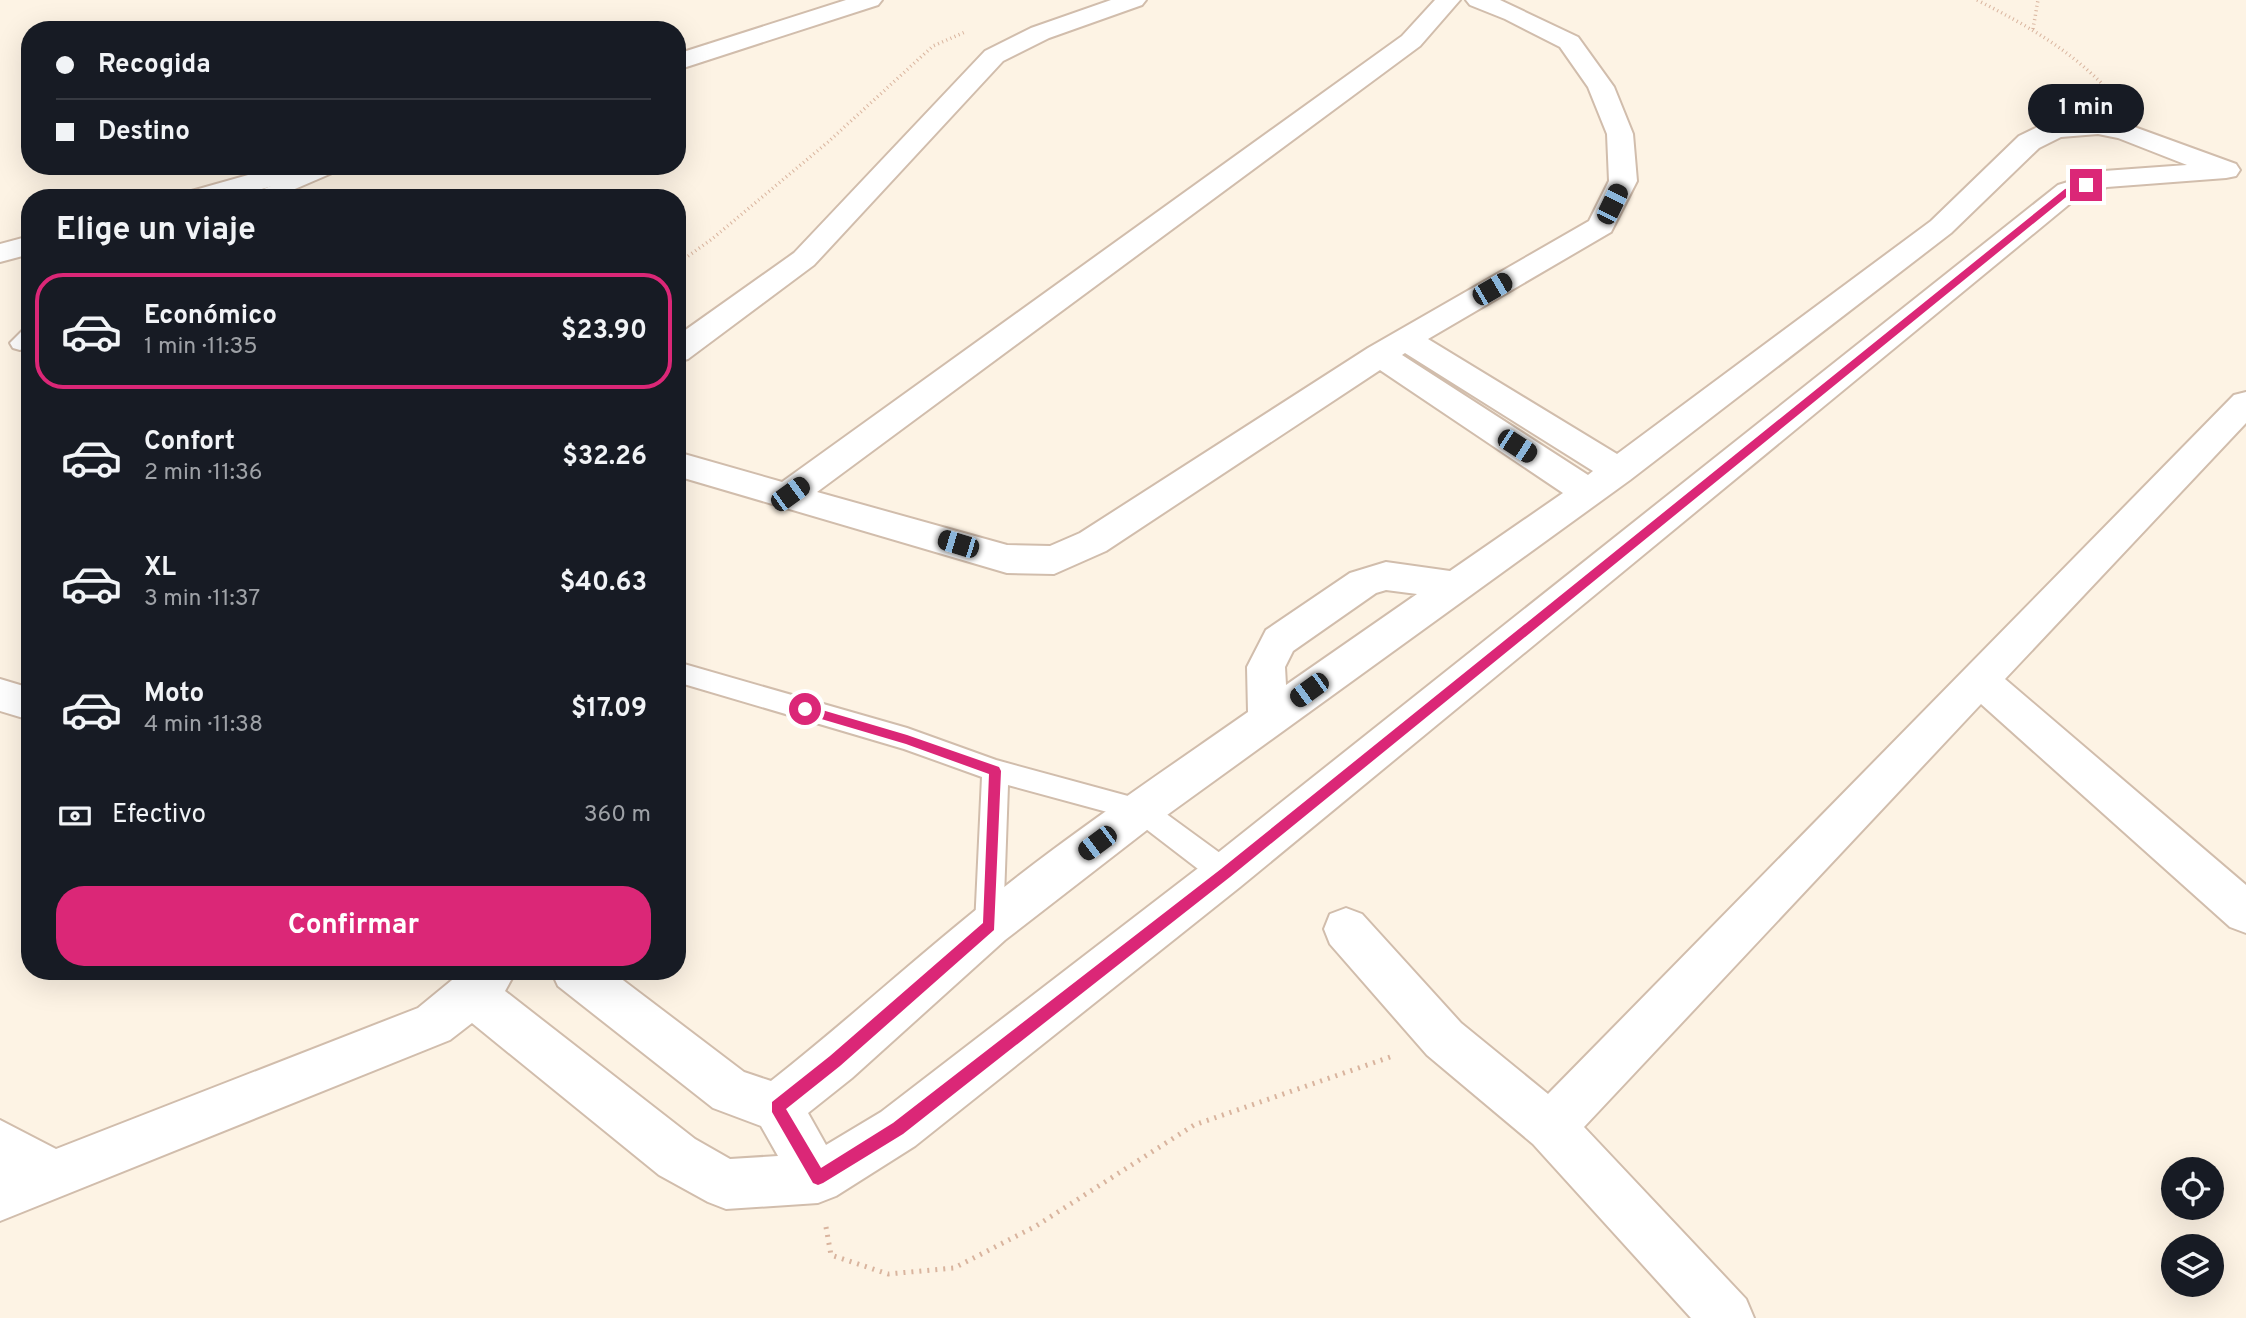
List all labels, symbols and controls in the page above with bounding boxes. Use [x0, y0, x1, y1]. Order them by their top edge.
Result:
text: Recogida [98, 49, 211, 82]
callout: 1 min [2028, 83, 2144, 132]
text: 1 min [2058, 94, 2114, 123]
text: Destino [98, 116, 190, 149]
route end [2070, 169, 2102, 201]
car [1594, 181, 1631, 227]
text: Elige un viaje [56, 211, 256, 251]
car [1469, 269, 1516, 309]
icon: car [60, 300, 123, 363]
text: Económico [144, 300, 277, 333]
text: $23.90 [561, 315, 647, 348]
text: 1 min · 11:35 [144, 333, 258, 362]
icon: car [60, 426, 123, 489]
text: Confort [144, 426, 235, 459]
car [1494, 426, 1541, 466]
text: $32.26 [562, 441, 647, 474]
text: 2 min · 11:36 [144, 459, 262, 488]
car [767, 473, 814, 515]
car [935, 528, 982, 560]
icon: car [60, 552, 123, 615]
text: XL [144, 552, 176, 585]
text: $40.63 [560, 567, 647, 600]
text: 3 min · 11:37 [144, 585, 260, 614]
car [1286, 669, 1333, 711]
icon: car [60, 678, 123, 741]
text: Moto [144, 678, 204, 711]
text: $17.09 [571, 693, 647, 726]
route start [789, 693, 821, 725]
text: 4 min · 11:38 [144, 711, 263, 740]
icon: cash [56, 797, 94, 835]
text: Efectivo [112, 799, 206, 832]
text: 360 m [584, 801, 651, 830]
car [1074, 822, 1121, 864]
button: Confirmar [56, 886, 651, 966]
map controls [2161, 1157, 2224, 1297]
button: locate [2161, 1157, 2224, 1220]
button: layers [2161, 1234, 2224, 1297]

